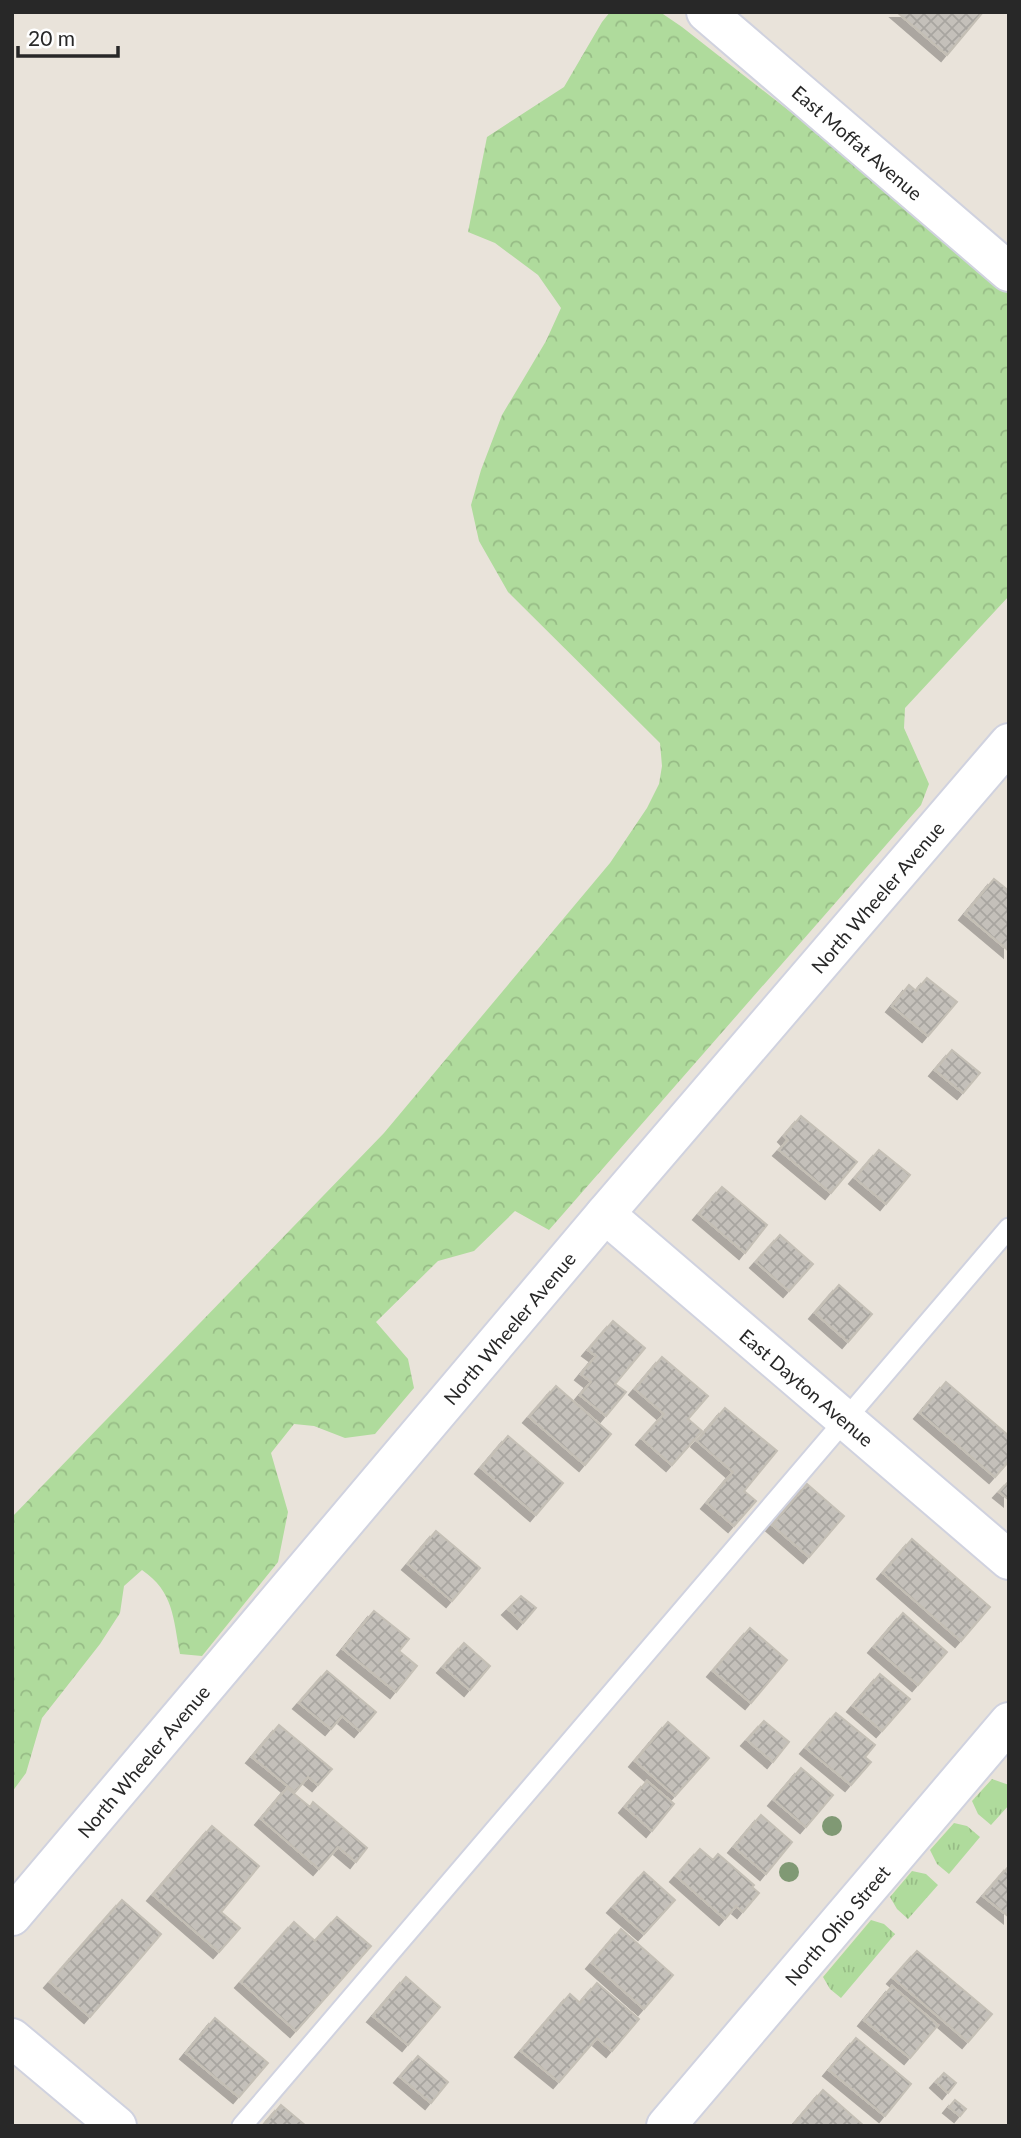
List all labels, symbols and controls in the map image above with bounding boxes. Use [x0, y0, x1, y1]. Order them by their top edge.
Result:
scale bar [18, 14, 117, 58]
text: 20 m [28, 25, 75, 50]
street label: East Moffat Avenue [788, 80, 928, 204]
street label: North Wheeler Avenue [806, 816, 949, 977]
street label: North Wheeler Avenue [438, 1247, 580, 1409]
street label: East Dayton Avenue [735, 1323, 879, 1451]
street label: North Wheeler Avenue [72, 1680, 214, 1842]
street label: North Ohio Street [780, 1860, 894, 1989]

